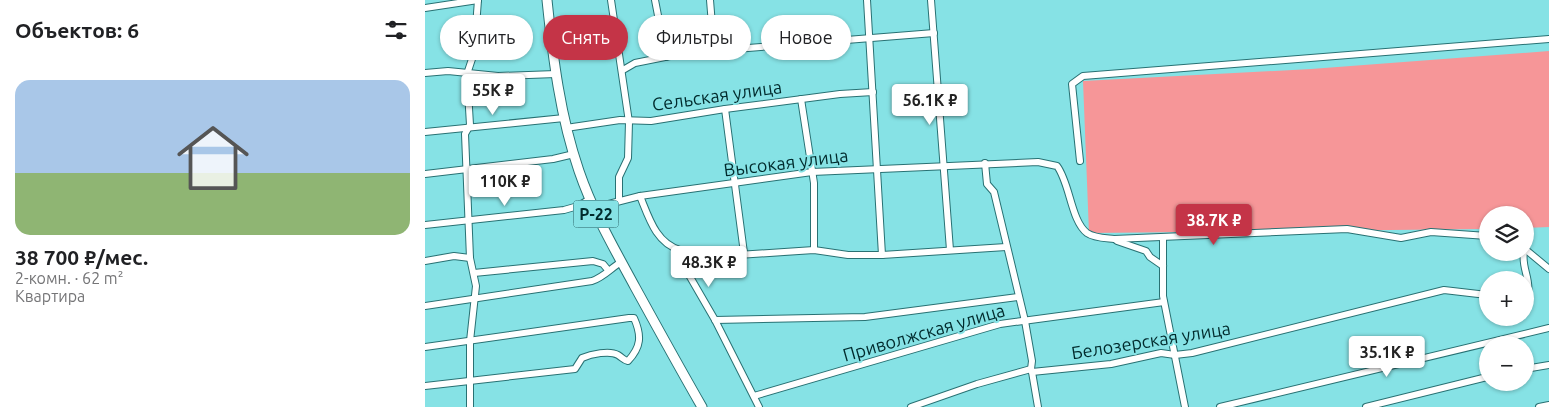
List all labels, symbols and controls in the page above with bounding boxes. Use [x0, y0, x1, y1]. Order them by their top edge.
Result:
chip: Купить [440, 15, 533, 60]
chip: Снять [543, 15, 628, 60]
chip: Фильтры [638, 15, 751, 60]
chip: Новое [761, 15, 851, 60]
icon: filters [382, 16, 410, 44]
text: Объектов: 6 [15, 18, 139, 42]
pin: 55K ₽ [458, 74, 528, 116]
street label: Сельская улица [651, 76, 783, 114]
text: 55K ₽ [472, 81, 514, 99]
pin: 56.1K ₽ [884, 84, 976, 126]
text: 56.1K ₽ [903, 91, 957, 109]
icon: home [168, 113, 258, 203]
street label: Высокая улица [723, 144, 849, 180]
pin: 110K ₽ [464, 164, 546, 207]
text: 110K ₽ [480, 172, 530, 190]
road number: Р-22 [573, 200, 619, 228]
pin: 38.7K ₽ [1168, 204, 1260, 246]
map controls [1479, 206, 1534, 391]
button: layers [1479, 206, 1534, 261]
text: 38.7K ₽ [1187, 211, 1241, 229]
text: 38 700 ₽/мес. [15, 245, 148, 269]
pin: 48.3K ₽ [663, 246, 755, 288]
text: 48.3K ₽ [682, 253, 736, 271]
text: 2-комн. · 62 m² [15, 269, 123, 287]
button: + [1479, 271, 1534, 326]
text: Квартира [15, 287, 85, 305]
street label: Приволжская улица [840, 299, 1007, 365]
street label: Белозерская улица [1070, 318, 1232, 362]
pin: 35.1K ₽ [1341, 336, 1433, 378]
button: − [1479, 336, 1534, 391]
text: 35.1K ₽ [1360, 343, 1414, 361]

